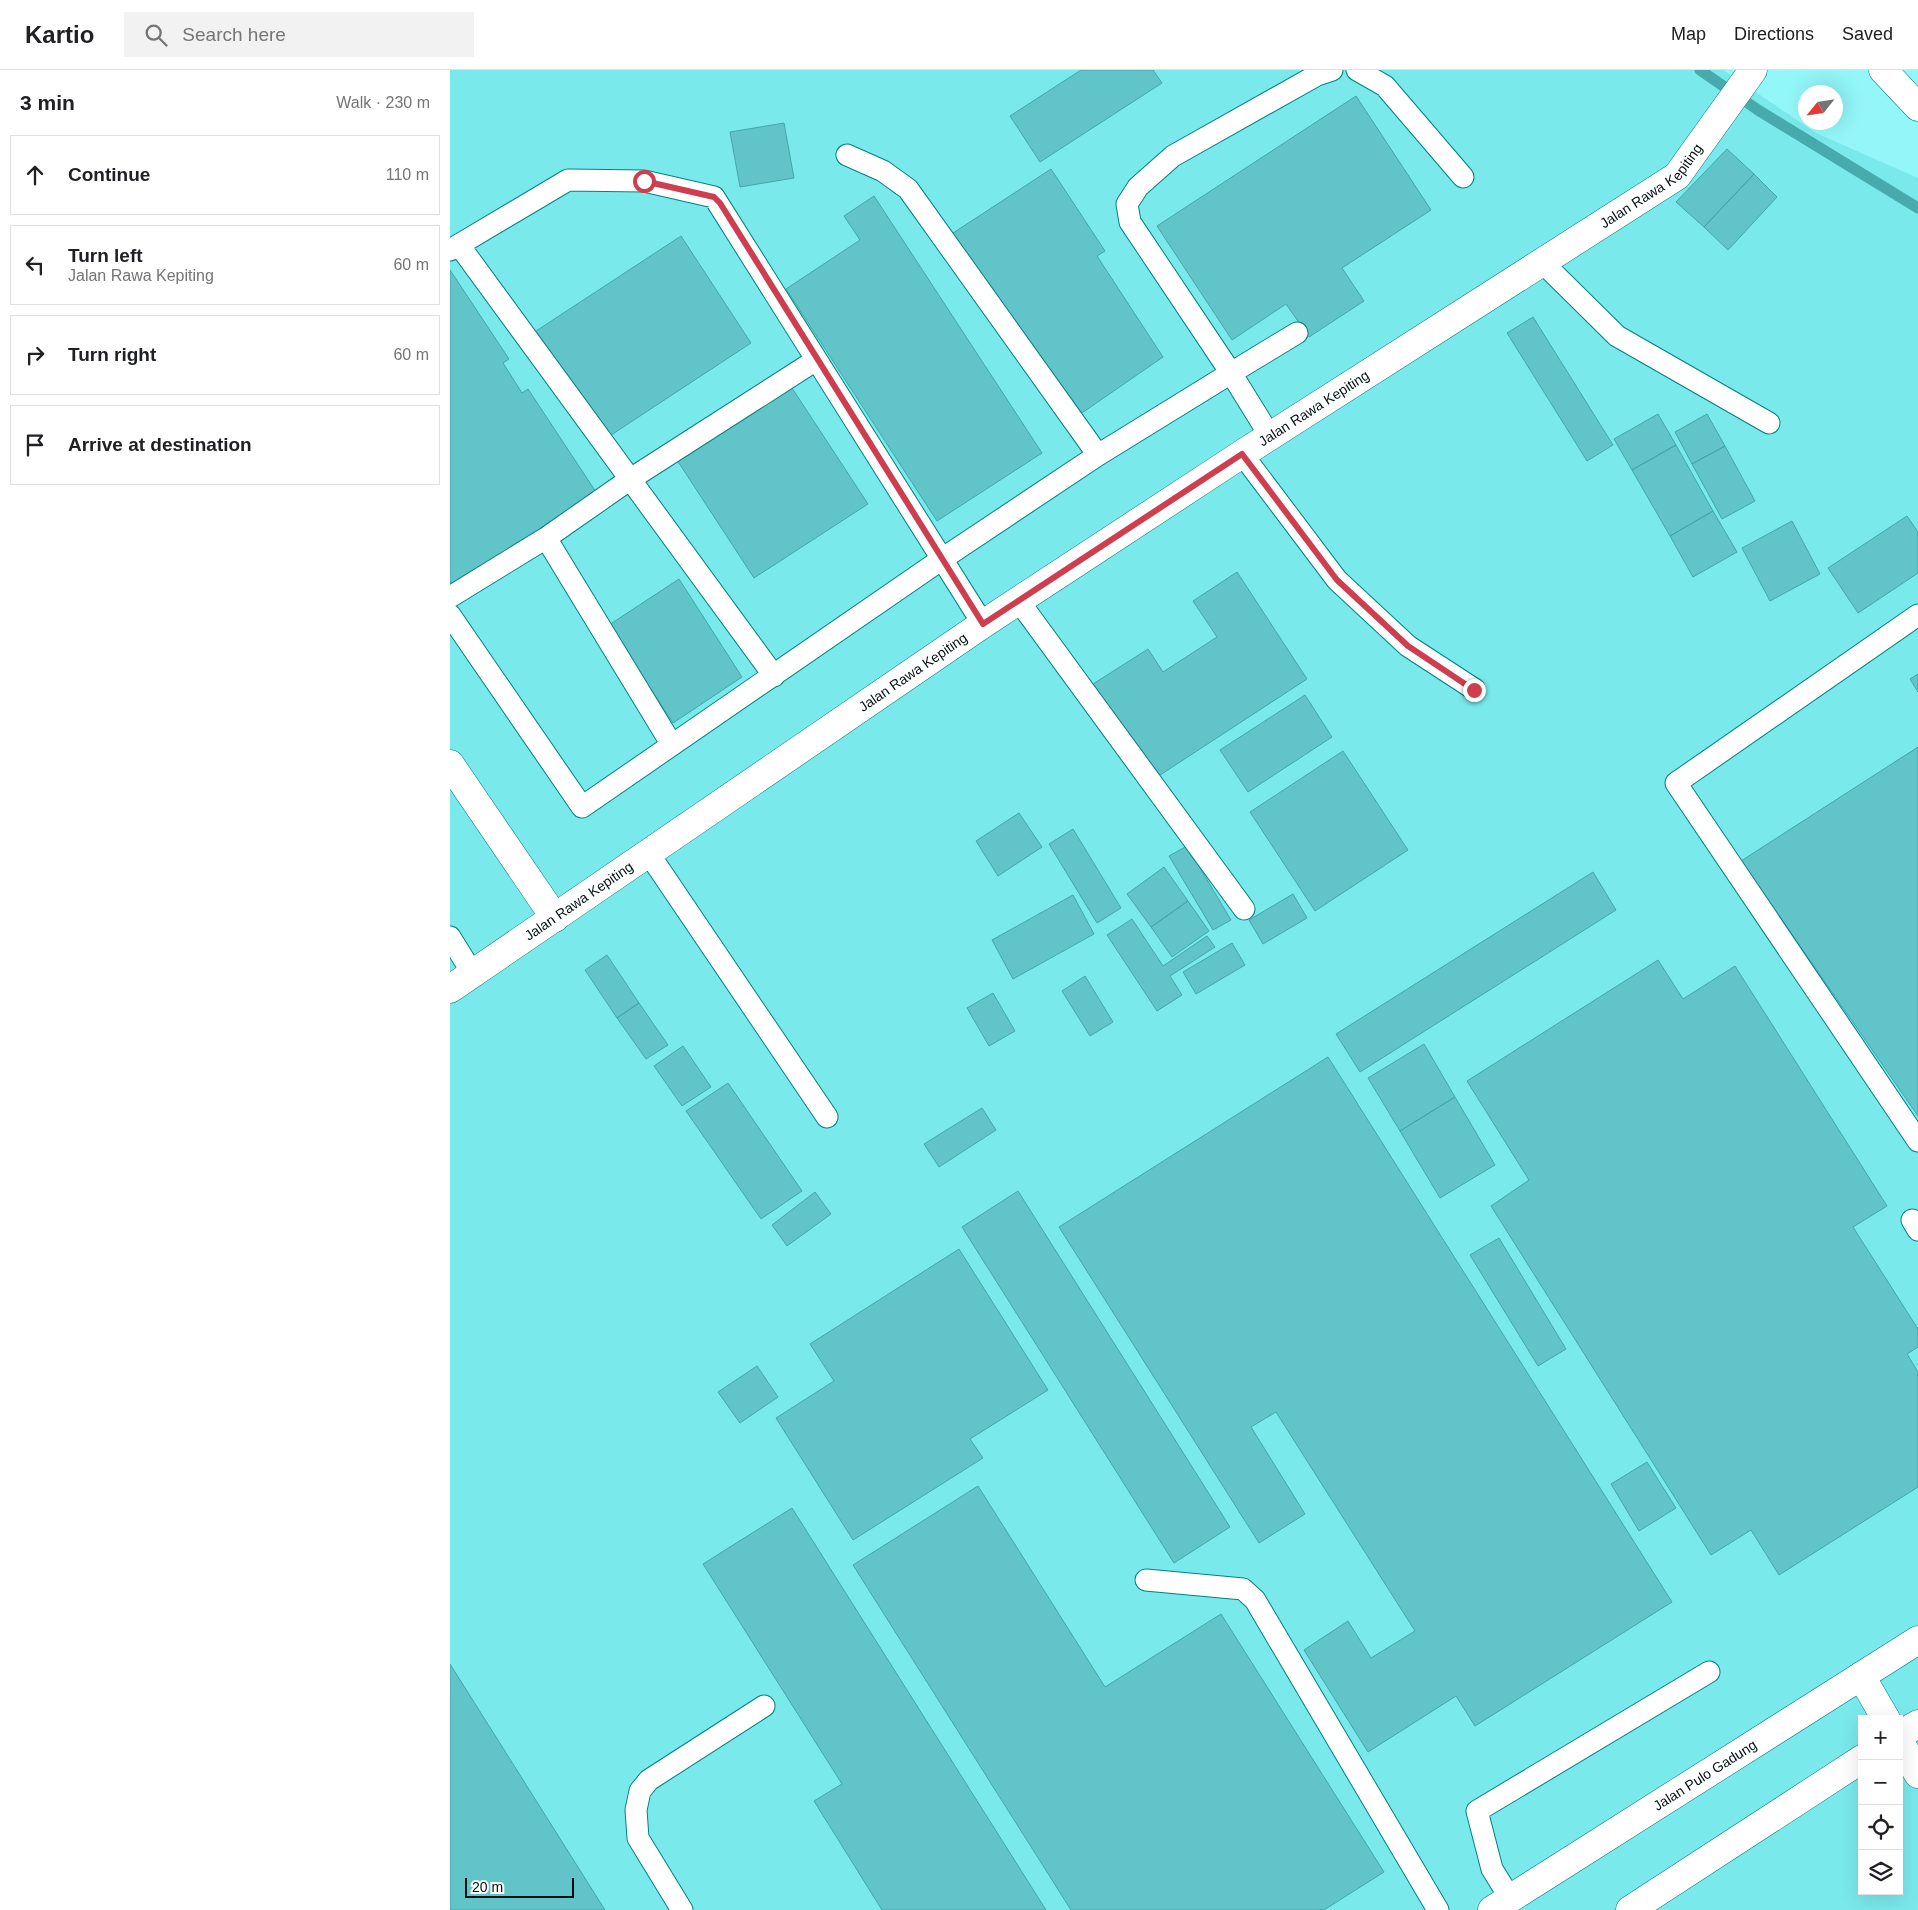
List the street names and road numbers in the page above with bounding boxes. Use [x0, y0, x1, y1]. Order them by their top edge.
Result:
street label: Jalan Rawa Kepiting [1597, 141, 1706, 231]
street label: Jalan Rawa Kepiting [1256, 367, 1372, 449]
street label: Jalan Rawa Kepiting [856, 629, 970, 715]
street label: Jalan Rawa Kepiting [521, 858, 636, 944]
street label: Jalan Pulo Gadung [1650, 1736, 1759, 1814]

